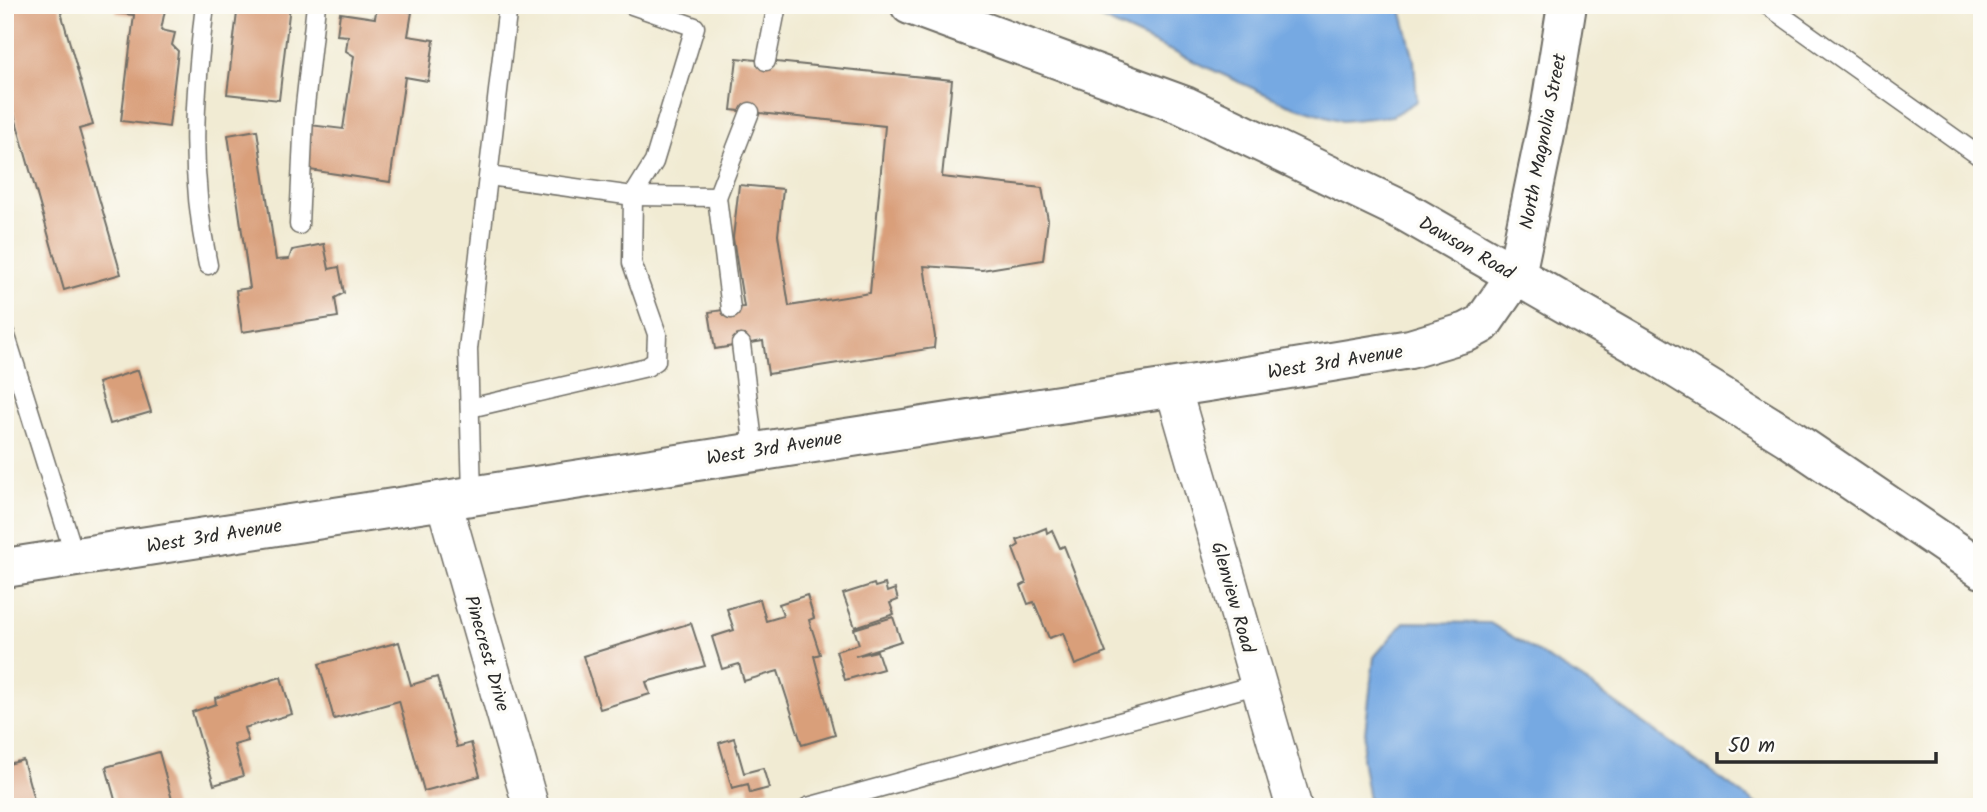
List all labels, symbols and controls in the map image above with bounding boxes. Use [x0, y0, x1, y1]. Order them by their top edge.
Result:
street label: North Magnolia Street [1512, 50, 1576, 232]
street label: Dawson Road [1412, 209, 1520, 289]
street label: West 3rd Avenue [1265, 337, 1406, 388]
street label: West 3rd Avenue [704, 423, 845, 474]
street label: West 3rd Avenue [144, 511, 285, 562]
street label: Glenview Road [1202, 538, 1262, 657]
street label: Pinecrest Drive [455, 592, 517, 716]
scale bar [1717, 721, 1936, 765]
text: 50 m [1728, 730, 1775, 763]

